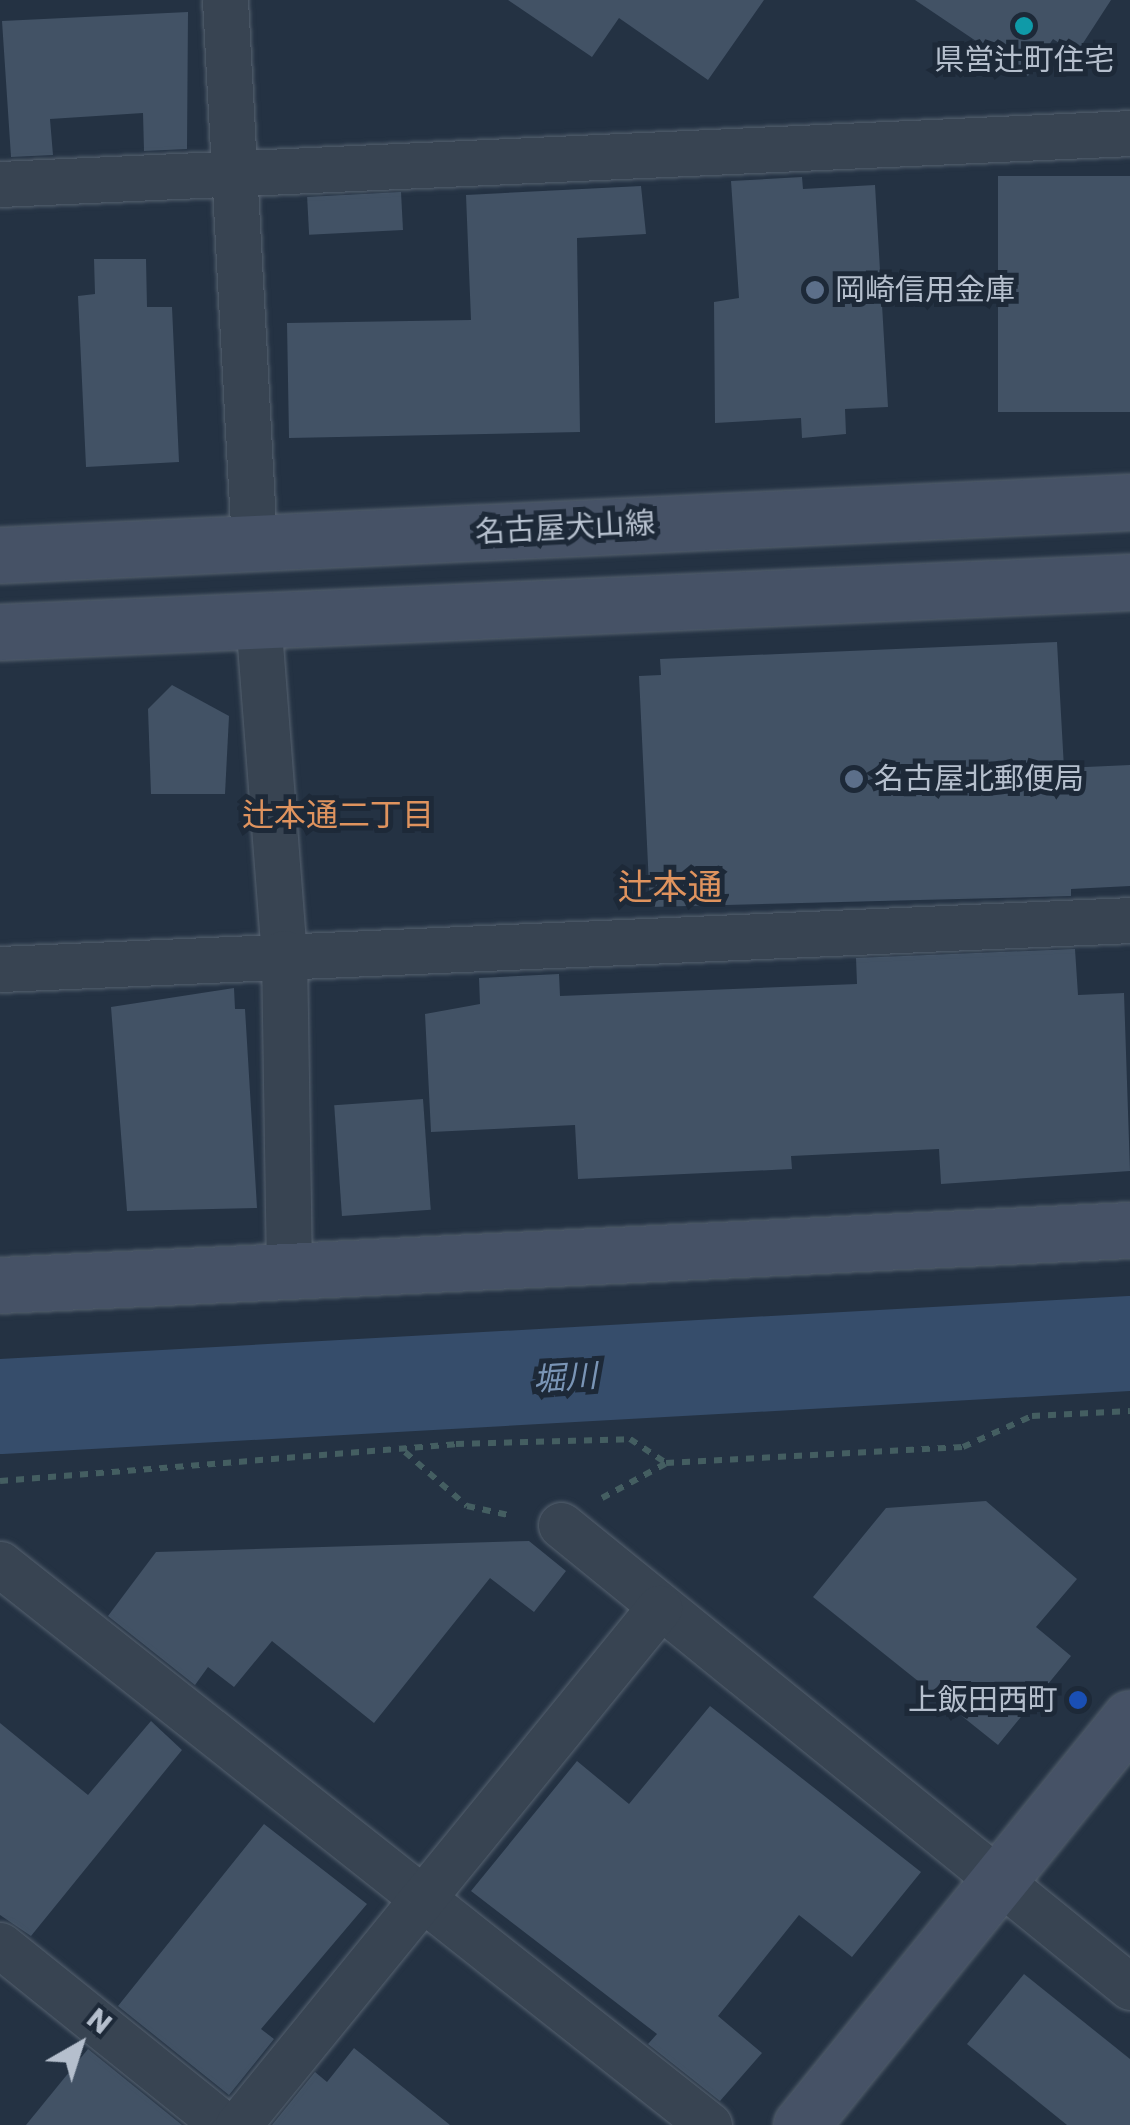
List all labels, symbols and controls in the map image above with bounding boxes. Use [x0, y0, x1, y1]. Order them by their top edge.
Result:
marker: 県営辻町住宅 [1013, 15, 1035, 37]
place label: 県営辻町住宅 [934, 42, 1114, 78]
place label: 岡崎信用金庫 [835, 272, 1015, 308]
marker: 岡崎信用金庫 [804, 279, 826, 301]
street label: 名古屋犬山線 [474, 505, 656, 551]
place label: 名古屋北郵便局 [874, 761, 1084, 797]
marker: 名古屋北郵便局 [843, 768, 865, 790]
district label: 辻本通二丁目 [242, 796, 434, 834]
district label: 辻本通 [618, 866, 722, 908]
water label: 堀川 [532, 1357, 598, 1399]
place label: 上飯田西町 [908, 1682, 1058, 1718]
marker: 上飯田西町 [1067, 1689, 1089, 1711]
north arrow [30, 1995, 130, 2095]
text: N [79, 2000, 120, 2043]

